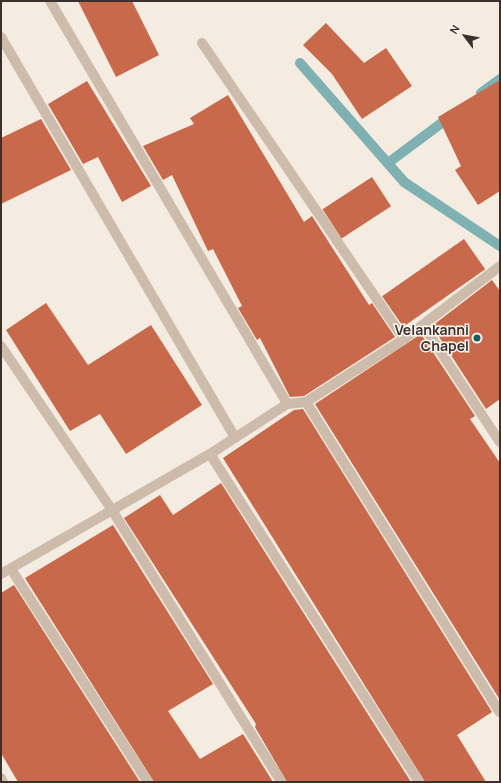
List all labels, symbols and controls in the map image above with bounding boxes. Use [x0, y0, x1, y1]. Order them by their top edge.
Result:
north arrow [445, 16, 485, 56]
text: N [446, 22, 463, 37]
place label: Velankanni Chapel [395, 322, 469, 354]
marker: Velankanni Chapel [472, 333, 482, 343]

